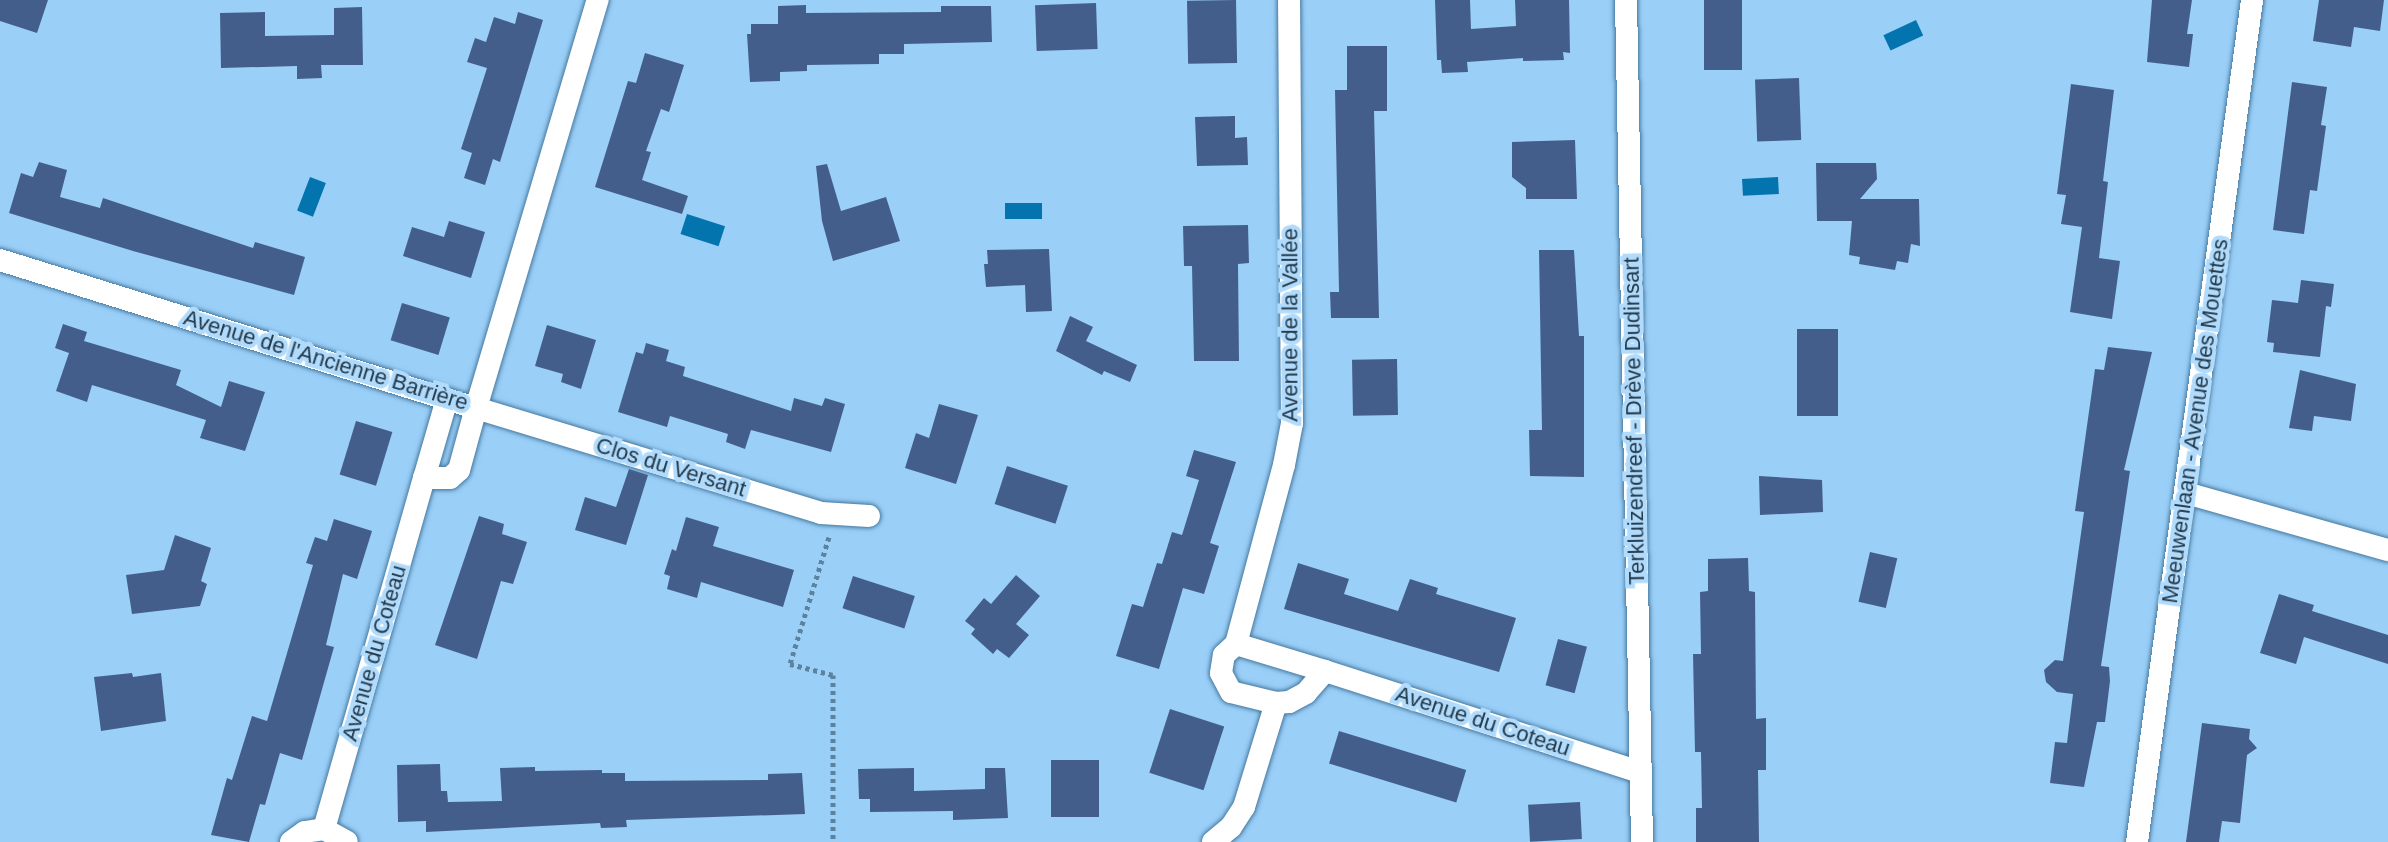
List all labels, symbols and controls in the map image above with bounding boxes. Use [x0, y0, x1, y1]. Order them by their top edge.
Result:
street label: Avenue de la Vallée [1277, 228, 1303, 422]
street label: Meeuwenlaan - Avenue des Mouettes [2156, 236, 2234, 606]
street label: Terkluizendreef - Drève Dudinsart [1618, 257, 1650, 585]
street label: Avenue de l'Ancienne Barrière [181, 304, 471, 416]
street label: Clos du Versant [593, 432, 749, 502]
street label: Avenue du Coteau [336, 562, 412, 744]
street label: Avenue du Coteau [1392, 680, 1574, 762]

